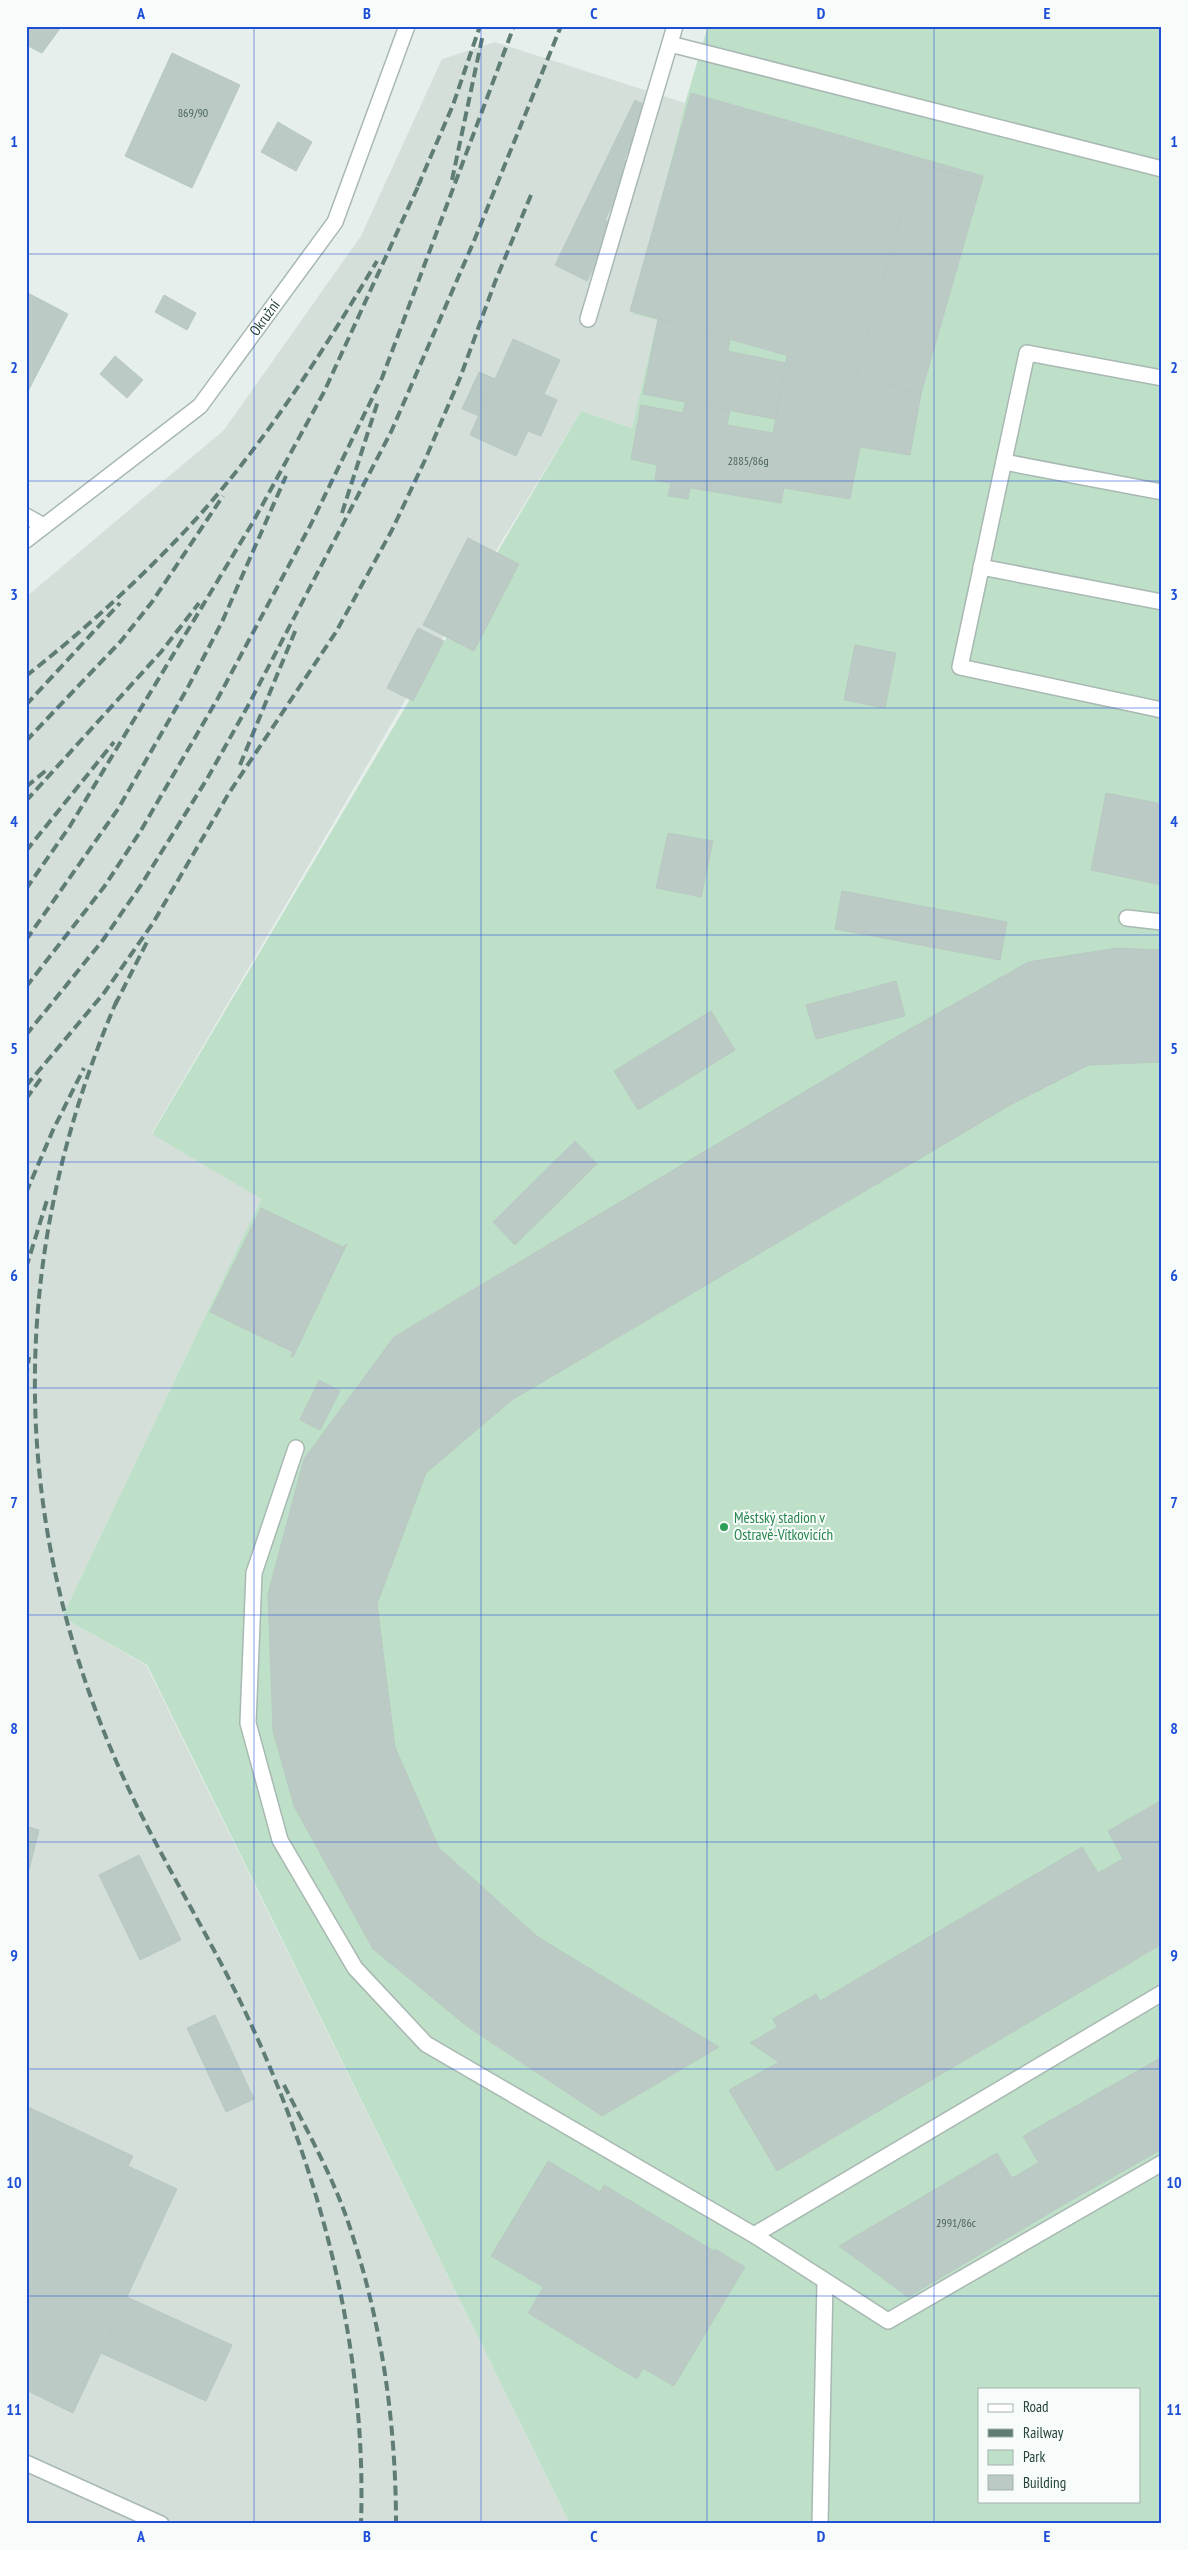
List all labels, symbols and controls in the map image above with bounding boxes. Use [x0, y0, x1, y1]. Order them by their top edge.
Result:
text: A [136, 3, 146, 23]
text: B [363, 3, 371, 23]
text: C [590, 3, 598, 23]
text: D [817, 3, 826, 23]
text: E [1044, 3, 1051, 23]
house number: 869/90 [178, 105, 208, 120]
text: 1 [10, 131, 18, 151]
text: 1 [1170, 131, 1178, 151]
street label: Okružní [245, 295, 284, 339]
text: 2 [10, 357, 18, 377]
text: 2 [1170, 357, 1178, 377]
house number: 2885/86g [727, 453, 769, 468]
text: 3 [10, 584, 18, 604]
text: 3 [1170, 584, 1178, 604]
text: 4 [10, 811, 18, 831]
text: 4 [1170, 811, 1178, 831]
text: 5 [10, 1038, 18, 1058]
text: 5 [1170, 1038, 1178, 1058]
text: 6 [10, 1265, 18, 1285]
text: 6 [1170, 1265, 1178, 1285]
text: 7 [10, 1492, 18, 1512]
text: 7 [1170, 1492, 1178, 1512]
place label: Městský stadion v Ostravě-Vítkovicích [734, 1508, 833, 1544]
marker: Městský stadion v Ostravě-Vítkovicích [718, 1521, 730, 1533]
text: 8 [10, 1718, 18, 1738]
text: 8 [1170, 1718, 1178, 1738]
text: 9 [10, 1945, 18, 1965]
text: 9 [1170, 1945, 1178, 1965]
text: 10 [6, 2172, 22, 2192]
text: 10 [1166, 2172, 1182, 2192]
house number: 2991/86c [936, 2215, 977, 2230]
legend [978, 2388, 1140, 2502]
text: Road [1023, 2397, 1049, 2416]
text: 11 [6, 2399, 22, 2419]
text: 11 [1166, 2399, 1182, 2419]
text: Railway [1023, 2423, 1064, 2442]
text: Park [1023, 2447, 1045, 2466]
text: Building [1023, 2473, 1066, 2492]
text: A [136, 2526, 146, 2546]
text: B [363, 2526, 371, 2546]
text: C [590, 2526, 598, 2546]
text: D [817, 2526, 826, 2546]
text: E [1044, 2526, 1051, 2546]

